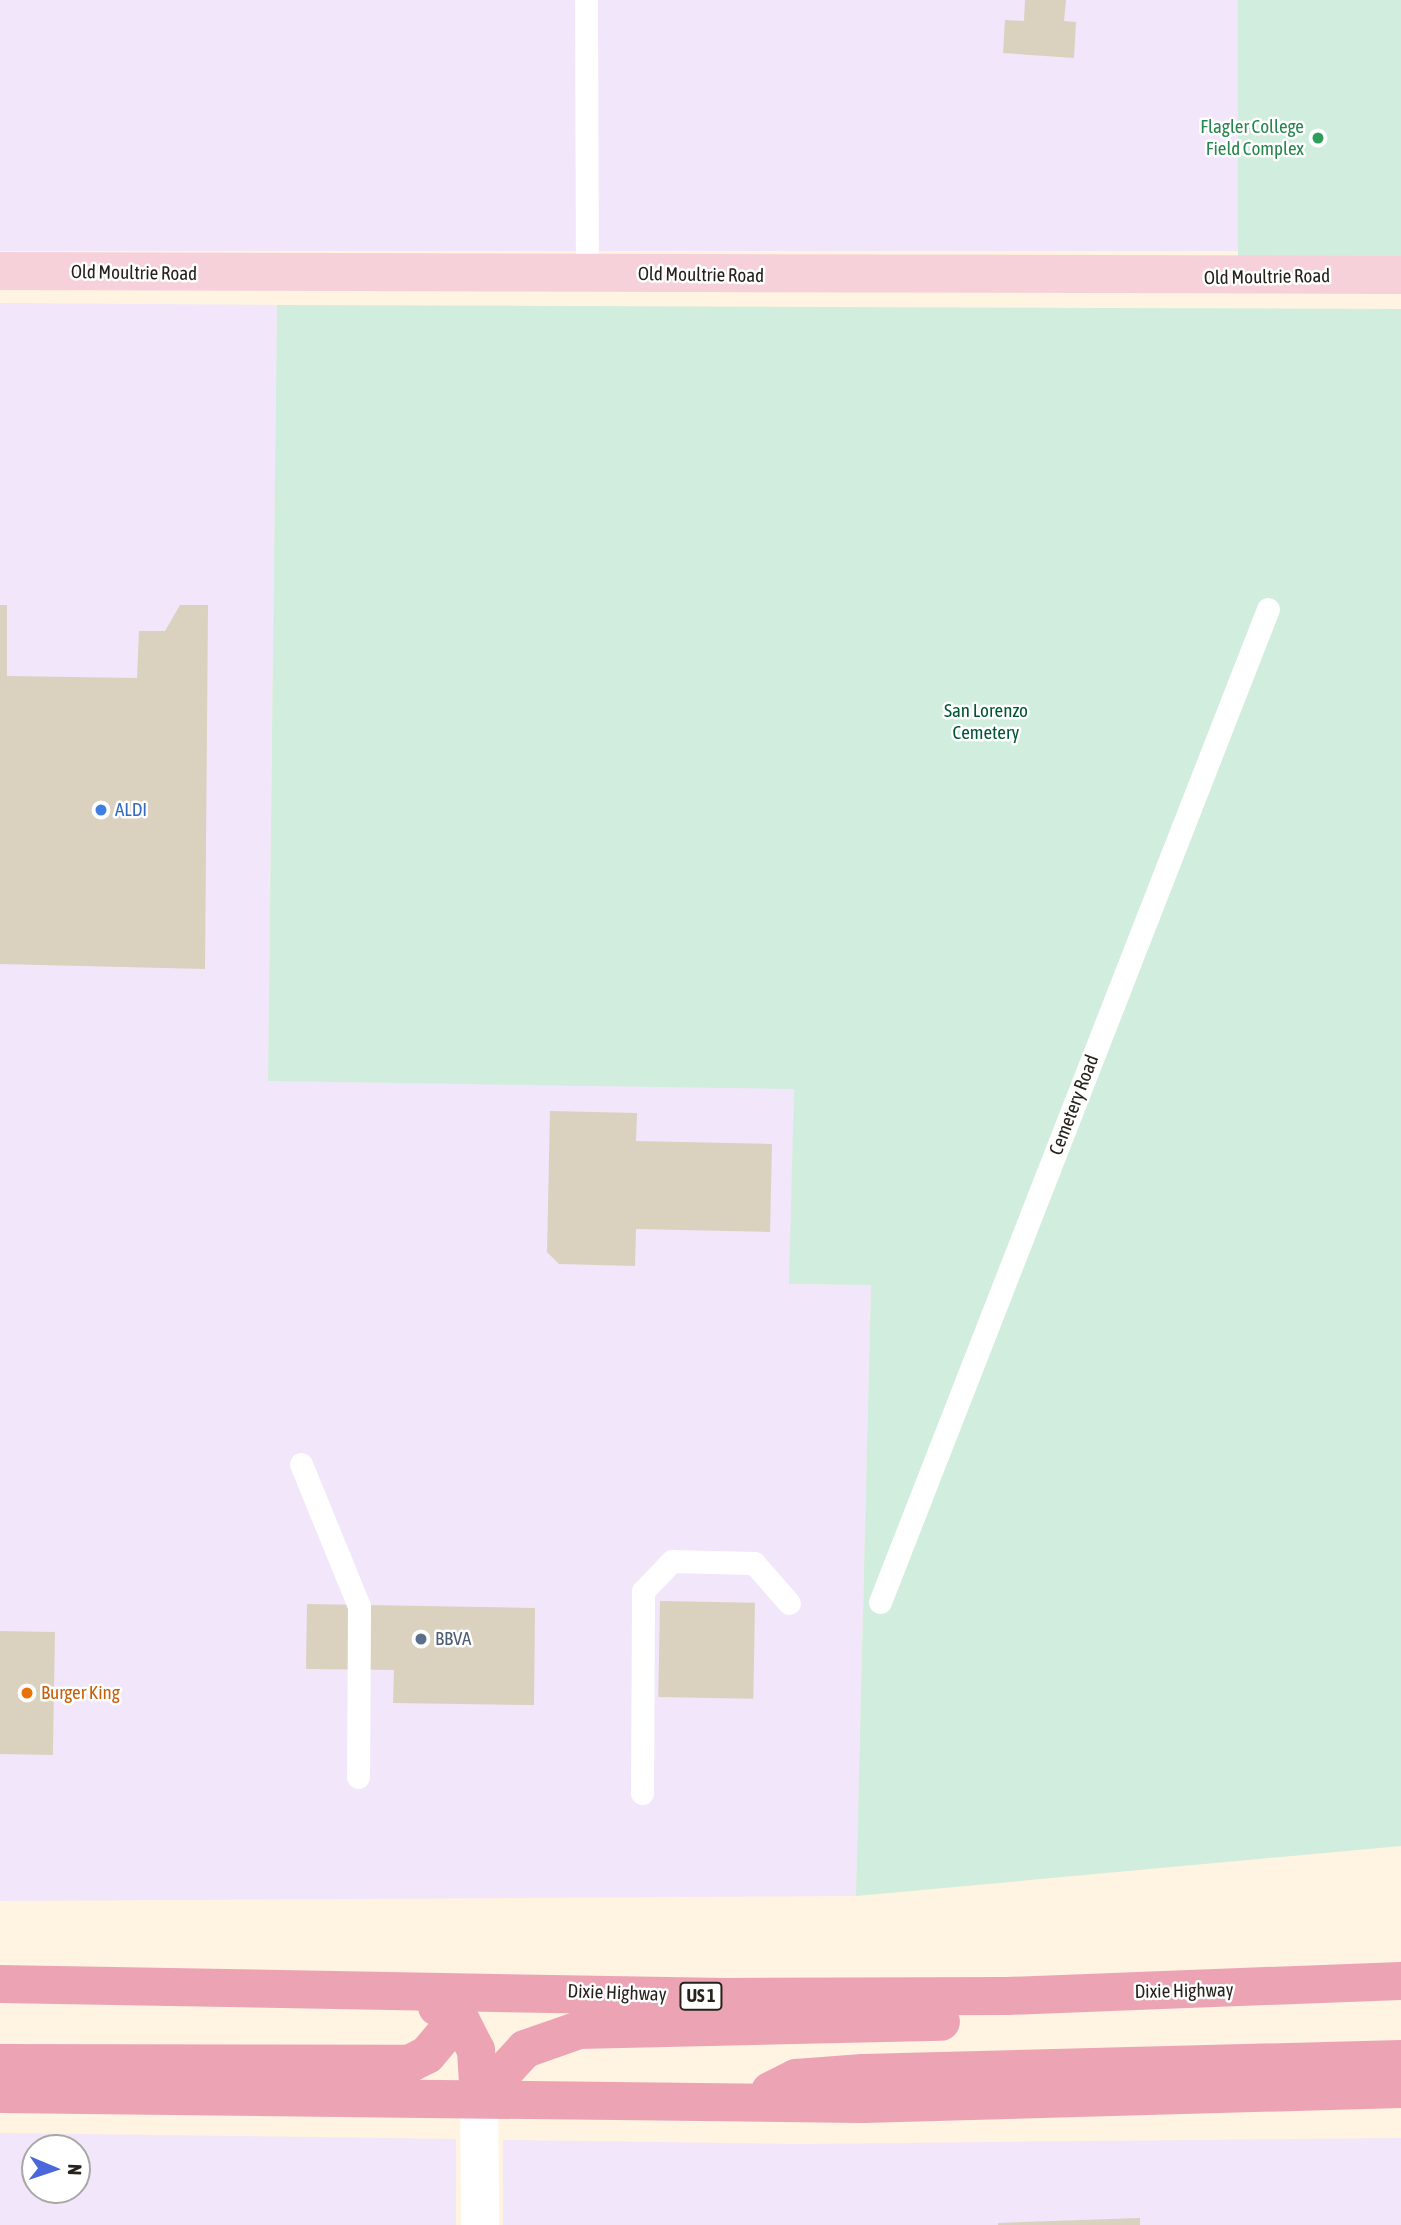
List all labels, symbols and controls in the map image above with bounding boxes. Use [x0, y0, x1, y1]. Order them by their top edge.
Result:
place label: Flagler College Field Complex [1200, 116, 1304, 160]
marker: Flagler College Field Complex [1310, 130, 1326, 146]
street label: Old Moultrie Road [71, 260, 197, 286]
street label: Old Moultrie Road [638, 262, 764, 288]
street label: Old Moultrie Road [1204, 264, 1330, 290]
park label: San Lorenzo Cemetery [944, 700, 1028, 744]
place label: ALDI [115, 799, 147, 821]
marker: ALDI [93, 802, 109, 818]
street label: Cemetery Road [1044, 1052, 1104, 1158]
place label: BBVA [435, 1628, 471, 1650]
marker: BBVA [413, 1631, 429, 1647]
place label: Burger King [41, 1682, 120, 1704]
marker: Burger King [19, 1685, 35, 1701]
street label: Dixie Highway [1134, 1979, 1234, 2003]
street label: Dixie Highway [567, 1980, 667, 2006]
road number: US 1 [678, 1982, 724, 2010]
north arrow [21, 2134, 91, 2204]
text: N [64, 2164, 86, 2176]

